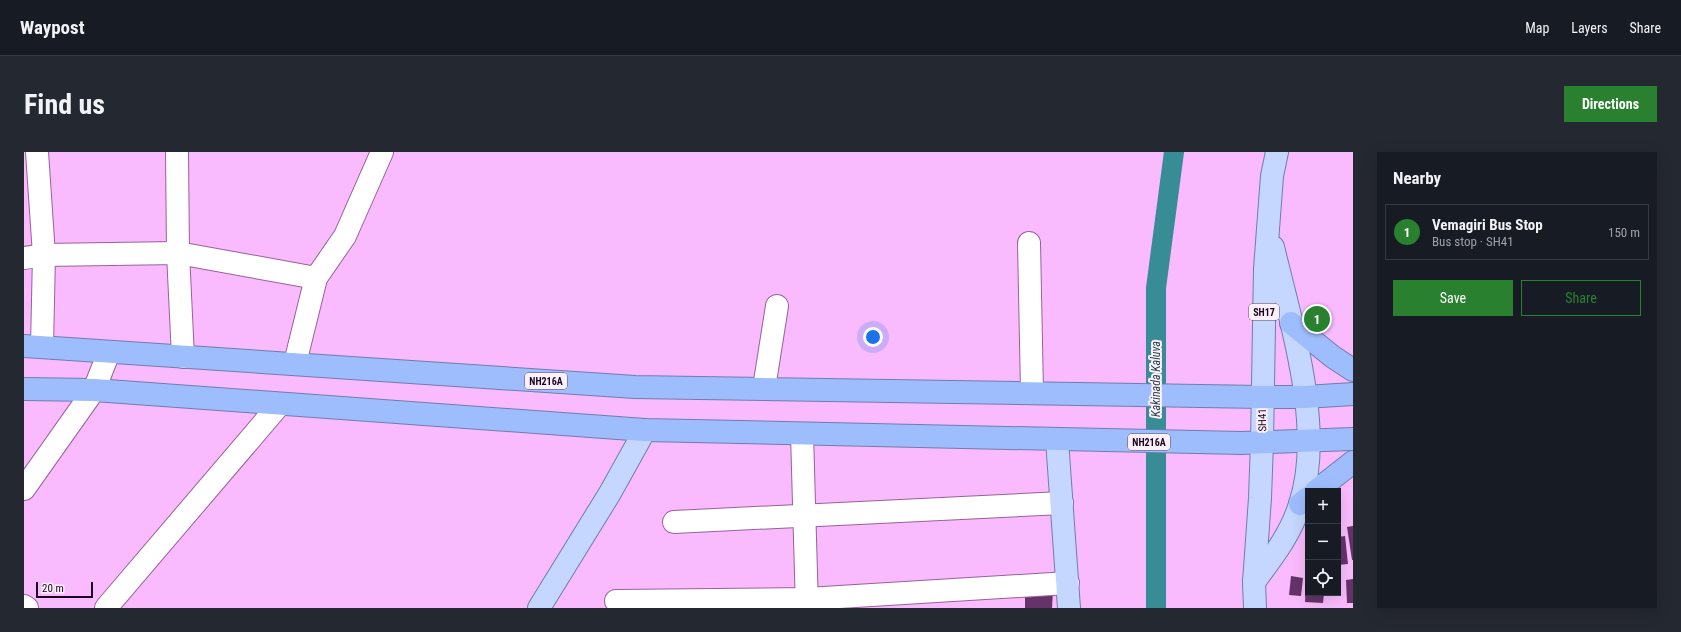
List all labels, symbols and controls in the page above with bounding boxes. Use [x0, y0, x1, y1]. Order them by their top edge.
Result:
text: Waypost [20, 16, 85, 39]
text: Map [1525, 20, 1549, 36]
text: Layers [1571, 20, 1608, 36]
text: Share [1630, 20, 1661, 36]
button: Directions [1564, 86, 1657, 122]
text: Find us [24, 88, 105, 121]
text: Nearby [1393, 168, 1441, 188]
text: Vemagiri Bus Stop [1432, 216, 1543, 234]
text: 1 [1404, 225, 1410, 240]
text: 150 m [1608, 225, 1640, 240]
text: Bus stop · SH41 [1432, 234, 1514, 249]
button: Save [1393, 280, 1513, 316]
button: Share [1521, 280, 1641, 316]
road number: SH17 [1249, 304, 1279, 320]
pin: 1 [1304, 304, 1330, 334]
your location [863, 327, 883, 347]
water label: Kakinada Kaluva [1149, 341, 1163, 417]
road number: NH216A [525, 373, 567, 389]
street label: SH41 [1256, 408, 1269, 432]
road number: NH216A [1128, 434, 1170, 450]
map controls [1305, 488, 1341, 596]
button: + [1305, 488, 1341, 524]
button: − [1305, 524, 1341, 560]
button: locate [1305, 560, 1341, 596]
scale bar [36, 580, 93, 599]
text: 20 m [42, 582, 64, 595]

